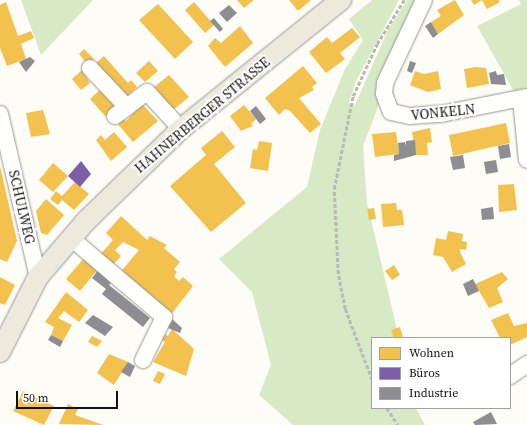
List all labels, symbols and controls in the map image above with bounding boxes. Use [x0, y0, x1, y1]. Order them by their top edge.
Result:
street label: HAHNERBERGER STRASSE [131, 53, 273, 177]
street label: VONKELN [410, 100, 476, 124]
street label: SCHULWEG [5, 168, 39, 246]
legend [371, 337, 511, 409]
text: Wohnen [409, 345, 454, 361]
text: Büros [409, 365, 440, 381]
scale bar [18, 383, 120, 409]
text: Industrie [409, 385, 458, 401]
text: 50 m [23, 390, 49, 406]

